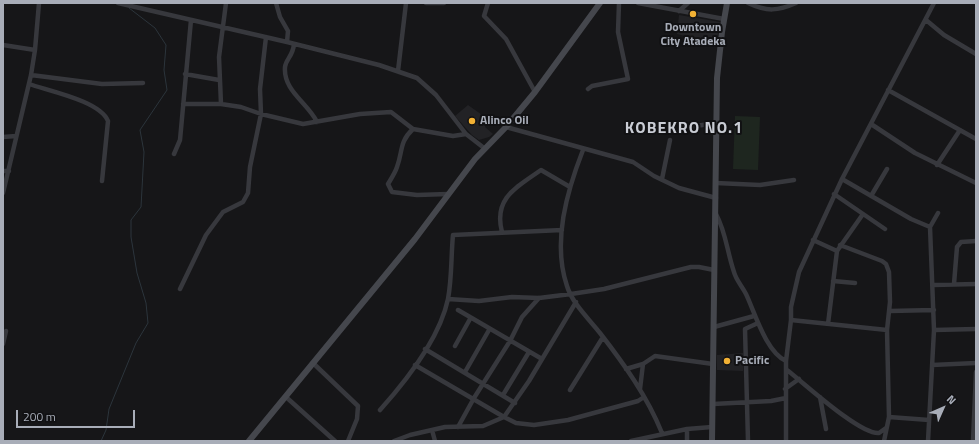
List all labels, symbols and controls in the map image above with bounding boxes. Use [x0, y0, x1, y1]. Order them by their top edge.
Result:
marker: Downtown City Atadeka [688, 9, 698, 19]
place label: Downtown City Atadeka [660, 21, 726, 49]
place label: Alinco Oil [480, 114, 529, 128]
marker: Alinco Oil [467, 116, 477, 126]
district label: KOBEKRO NO.1 [625, 119, 743, 139]
place label: Pacific [735, 354, 769, 368]
marker: Pacific [722, 356, 732, 366]
north arrow [923, 388, 963, 428]
text: N [943, 391, 960, 408]
scale bar [18, 402, 137, 428]
text: 200 m [23, 407, 56, 426]

